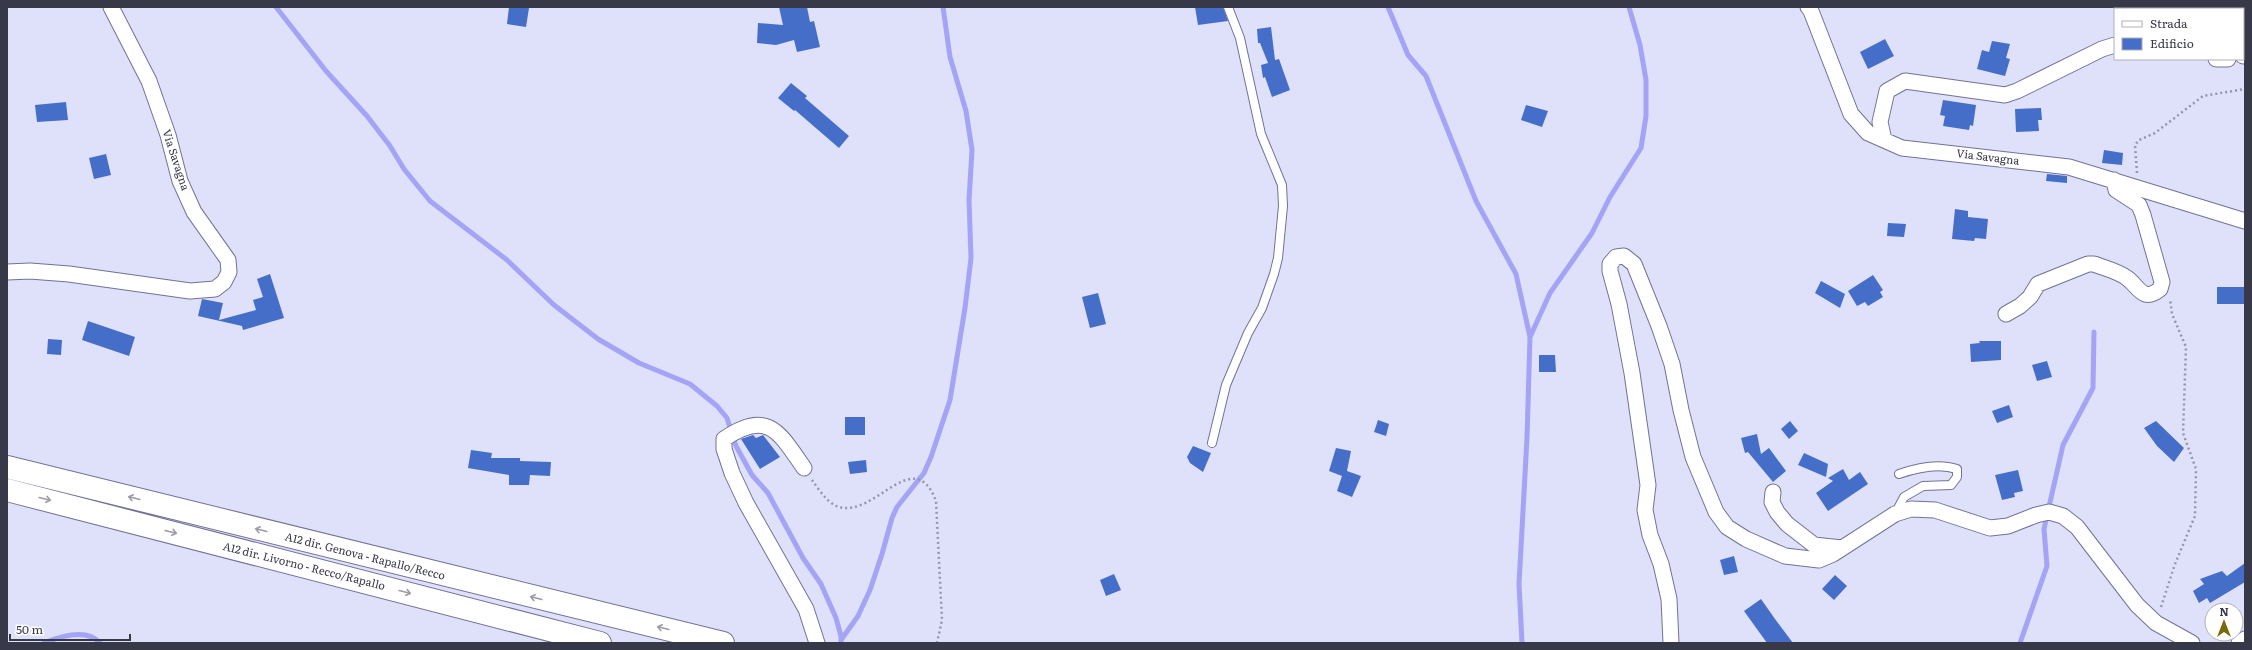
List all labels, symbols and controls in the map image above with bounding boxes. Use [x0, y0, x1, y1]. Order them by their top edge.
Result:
legend [2114, 8, 2244, 60]
text: Strada [2150, 14, 2188, 32]
text: Edificio [2150, 34, 2194, 52]
street label: Via Savagna [160, 127, 194, 192]
street label: Via Savagna [1956, 144, 2021, 168]
one-way arrow [128, 494, 141, 502]
one-way arrow [38, 496, 51, 504]
one-way arrow [254, 526, 267, 533]
street label: A12 dir. Genova - Rapallo/Recco [283, 527, 447, 583]
one-way arrow [164, 529, 177, 536]
street label: A12 dir. Livorno - Recco/Rapallo [221, 537, 387, 593]
one-way arrow [398, 589, 411, 596]
one-way arrow [530, 593, 543, 601]
north arrow [2204, 602, 2244, 642]
text: N [2219, 603, 2229, 619]
scale bar [10, 616, 130, 642]
text: 50 m [16, 620, 43, 638]
one-way arrow [657, 624, 670, 632]

